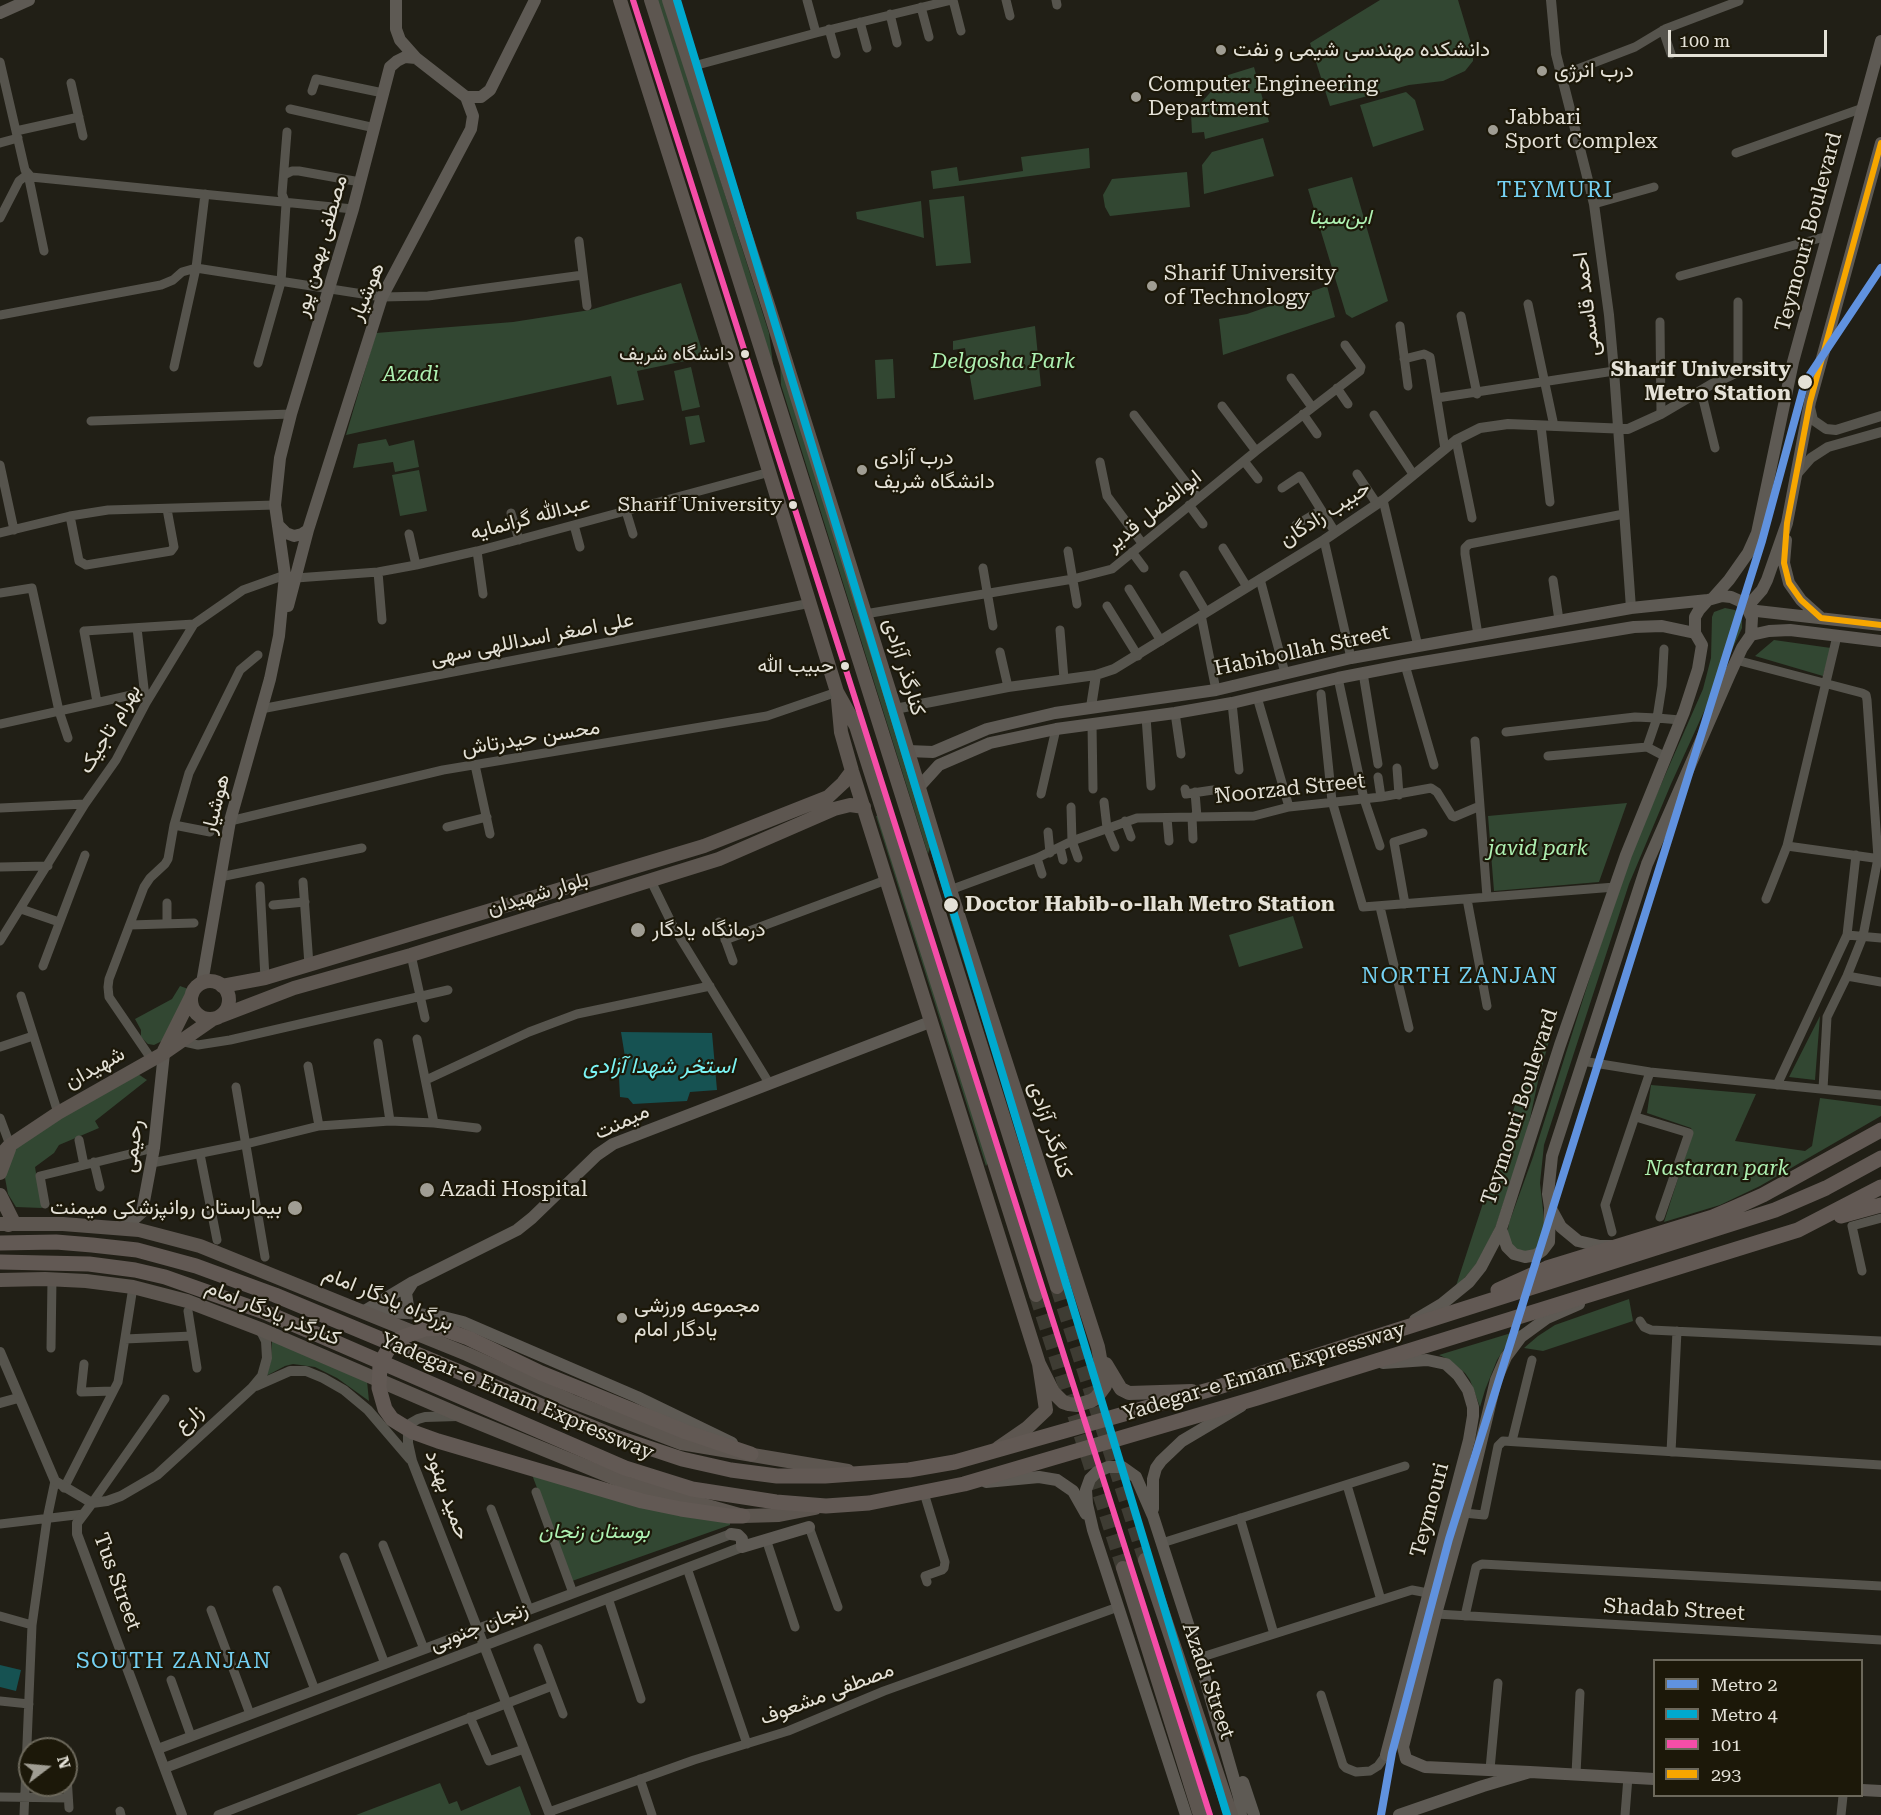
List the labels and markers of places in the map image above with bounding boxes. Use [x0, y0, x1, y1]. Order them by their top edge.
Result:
place label: دانشکده مهندسی شیمی و نفت [1233, 37, 1490, 63]
marker: دانشکده مهندسی شیمی و نفت [1214, 43, 1228, 57]
place label: درب انرژی [1554, 58, 1634, 84]
marker: درب انرژی [1535, 64, 1549, 78]
place label: Computer Engineering Department [1148, 72, 1378, 122]
marker: Computer Engineering Department [1129, 90, 1143, 104]
place label: Jabbari Sport Complex [1505, 105, 1658, 155]
marker: Jabbari Sport Complex [1486, 123, 1500, 137]
place label: Sharif University of Technology [1164, 261, 1336, 311]
marker: Sharif University of Technology [1145, 279, 1159, 293]
place label: دانشگاه شریف [619, 342, 734, 366]
marker: دانشگاه شریف [739, 348, 751, 360]
place label: Sharif University Metro Station [1611, 357, 1791, 407]
marker: Sharif University Metro Station [1796, 373, 1814, 391]
place label: درب آزادی دانشگاه شریف [874, 445, 995, 495]
marker: درب آزادی دانشگاه شریف [855, 463, 869, 477]
place label: Sharif University [618, 493, 782, 517]
marker: Sharif University [787, 499, 799, 511]
place label: حبیب الله [758, 654, 834, 678]
marker: حبیب الله [839, 660, 851, 672]
place label: Doctor Habib-o-llah Metro Station [965, 892, 1335, 918]
marker: Doctor Habib-o-llah Metro Station [942, 896, 960, 914]
place label: درمانگاه یادگار [652, 917, 765, 943]
marker: درمانگاه یادگار [629, 921, 647, 939]
place label: Azadi Hospital [440, 1177, 587, 1203]
marker: Azadi Hospital [418, 1181, 436, 1199]
place label: بیمارستان روانپزشکی میمنت [50, 1195, 282, 1221]
marker: بیمارستان روانپزشکی میمنت [286, 1199, 304, 1217]
place label: مجموعه ورزشی یادگار امام [634, 1293, 760, 1343]
marker: مجموعه ورزشی یادگار امام [615, 1311, 629, 1325]

